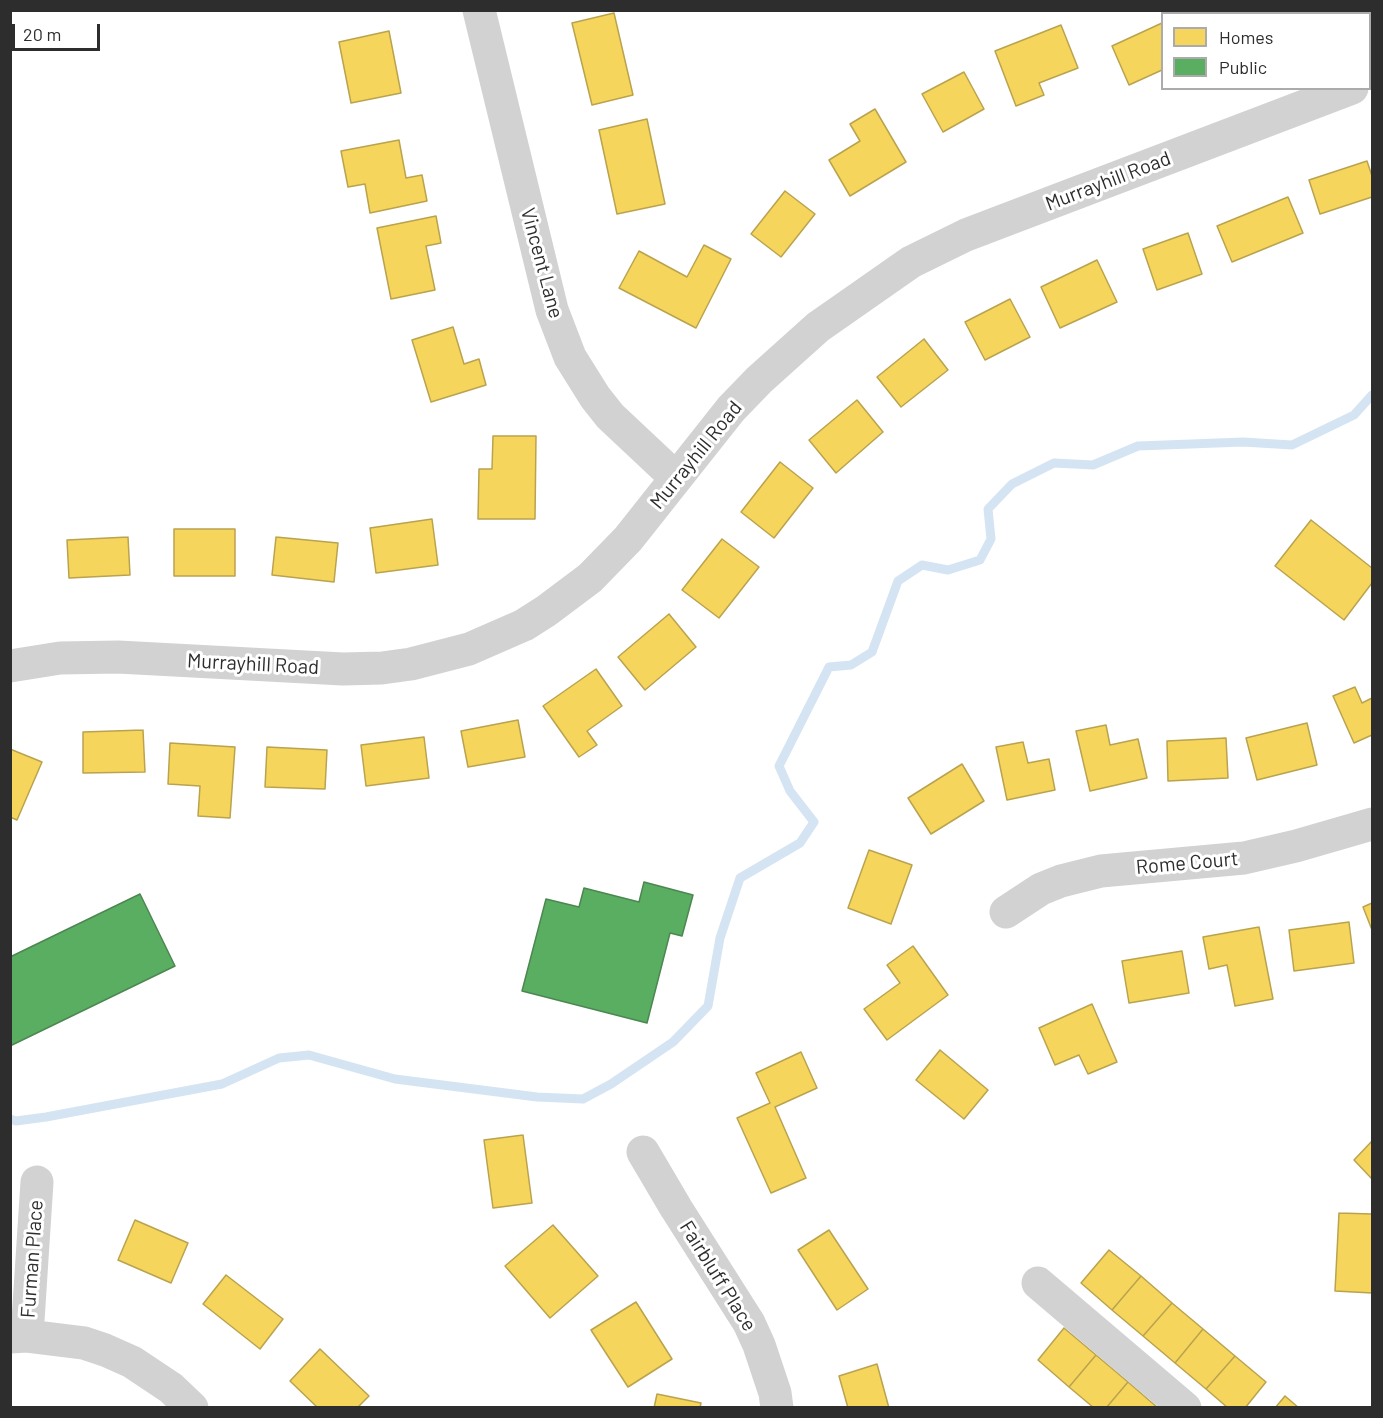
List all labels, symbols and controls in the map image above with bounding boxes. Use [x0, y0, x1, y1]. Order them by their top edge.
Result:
scale bar [15, 12, 104, 50]
legend [1161, 12, 1371, 90]
text: 20 m [23, 23, 61, 45]
text: Homes [1219, 26, 1273, 48]
text: Public [1219, 56, 1267, 78]
street label: Murrayhill Road [1042, 146, 1174, 216]
street label: Vincent Lane [516, 205, 568, 321]
street label: Murrayhill Road [645, 396, 747, 514]
street label: Murrayhill Road [186, 649, 320, 679]
street label: Rome Court [1135, 847, 1239, 879]
street label: Furman Place [16, 1199, 48, 1319]
street label: Fairbluff Place [675, 1216, 761, 1336]

